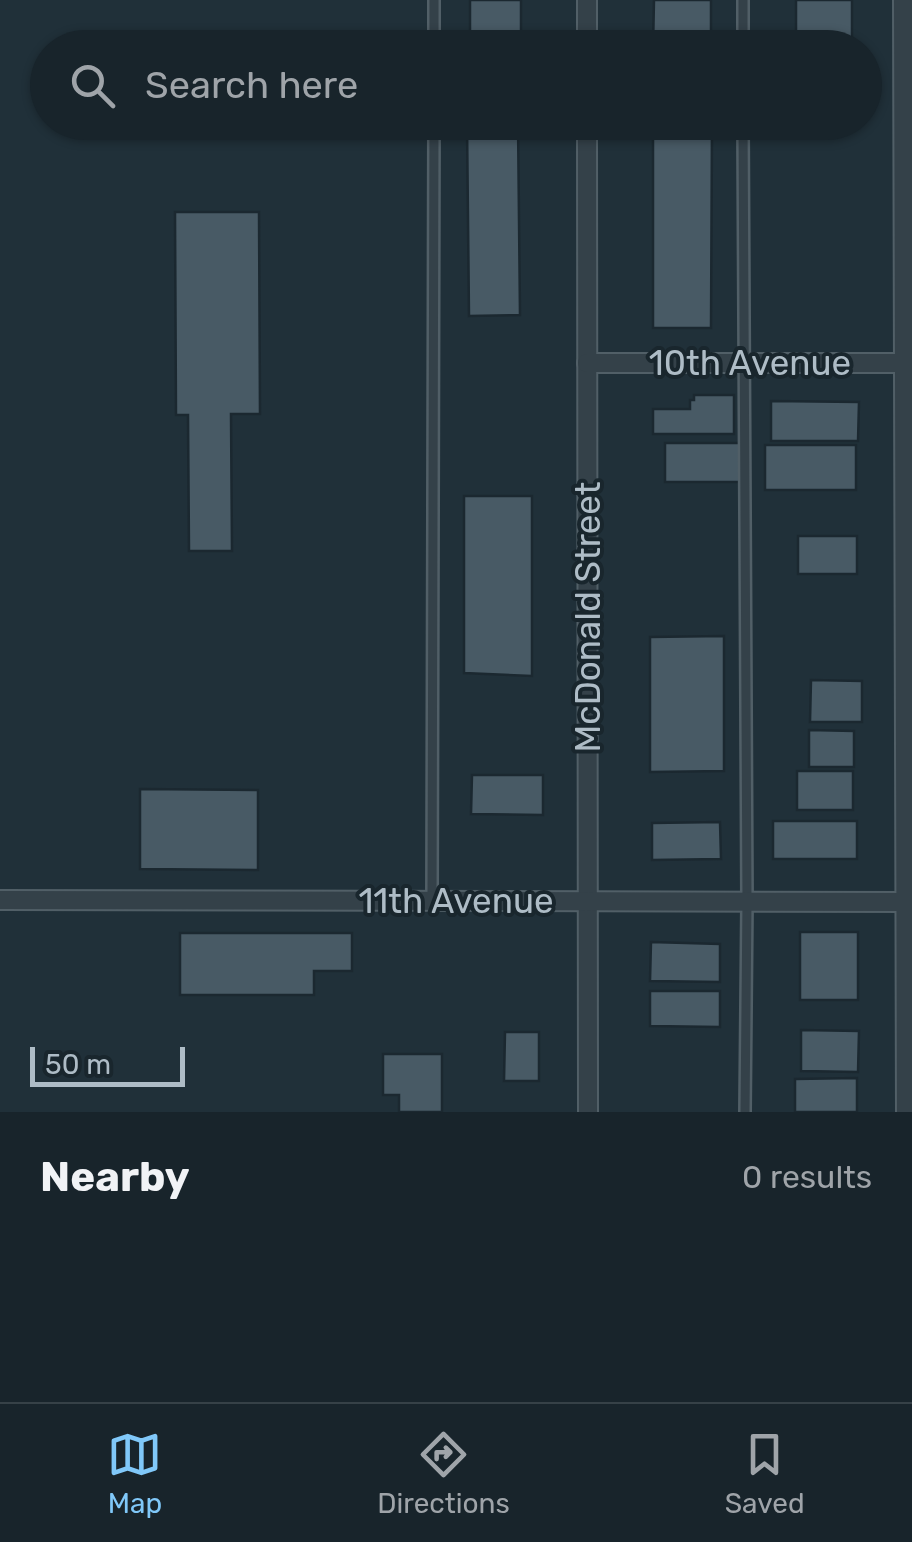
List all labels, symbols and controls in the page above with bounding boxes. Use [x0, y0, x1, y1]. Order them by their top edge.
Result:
search box [30, 30, 882, 140]
icon: search [65, 58, 120, 113]
text: Search here [145, 62, 358, 108]
street label: 10th Avenue [649, 342, 851, 384]
street label: McDonald Street [567, 482, 609, 752]
street label: 11th Avenue [358, 880, 554, 922]
scale bar [30, 1042, 185, 1086]
text: 50 m [45, 1048, 111, 1081]
text: Nearby [40, 1152, 190, 1202]
text: 0 results [742, 1158, 872, 1196]
tab: Map [107, 1427, 162, 1520]
tab: Directions [377, 1427, 510, 1520]
tab: Saved [725, 1427, 805, 1520]

